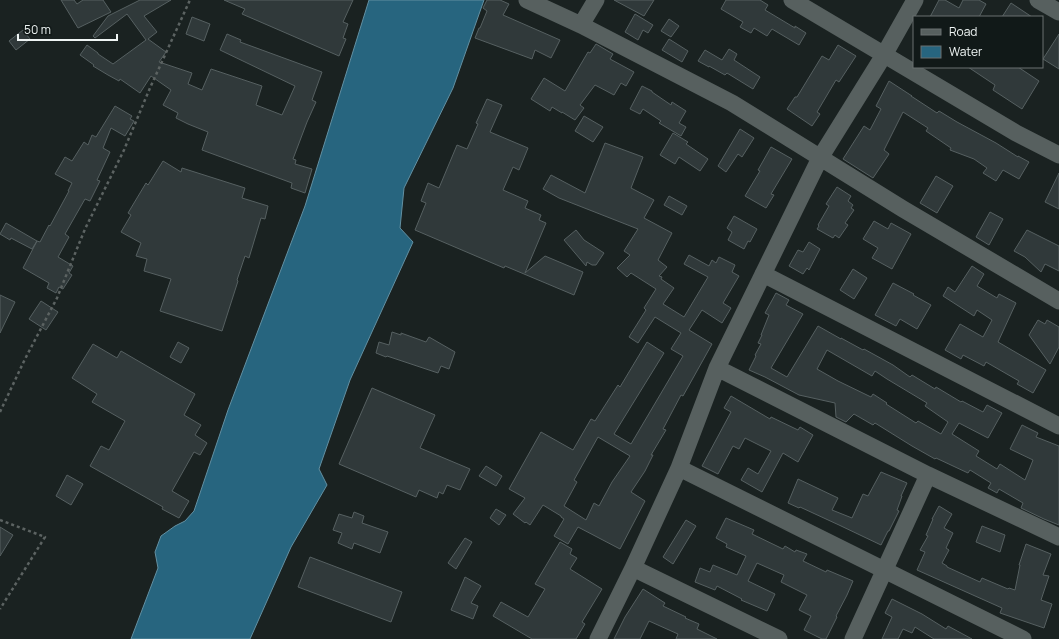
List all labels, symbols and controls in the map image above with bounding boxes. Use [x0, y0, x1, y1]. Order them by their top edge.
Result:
scale bar [18, 16, 117, 42]
legend [913, 16, 1043, 68]
text: 50 m [24, 21, 51, 38]
text: Road [949, 23, 977, 40]
text: Water [949, 43, 983, 60]

